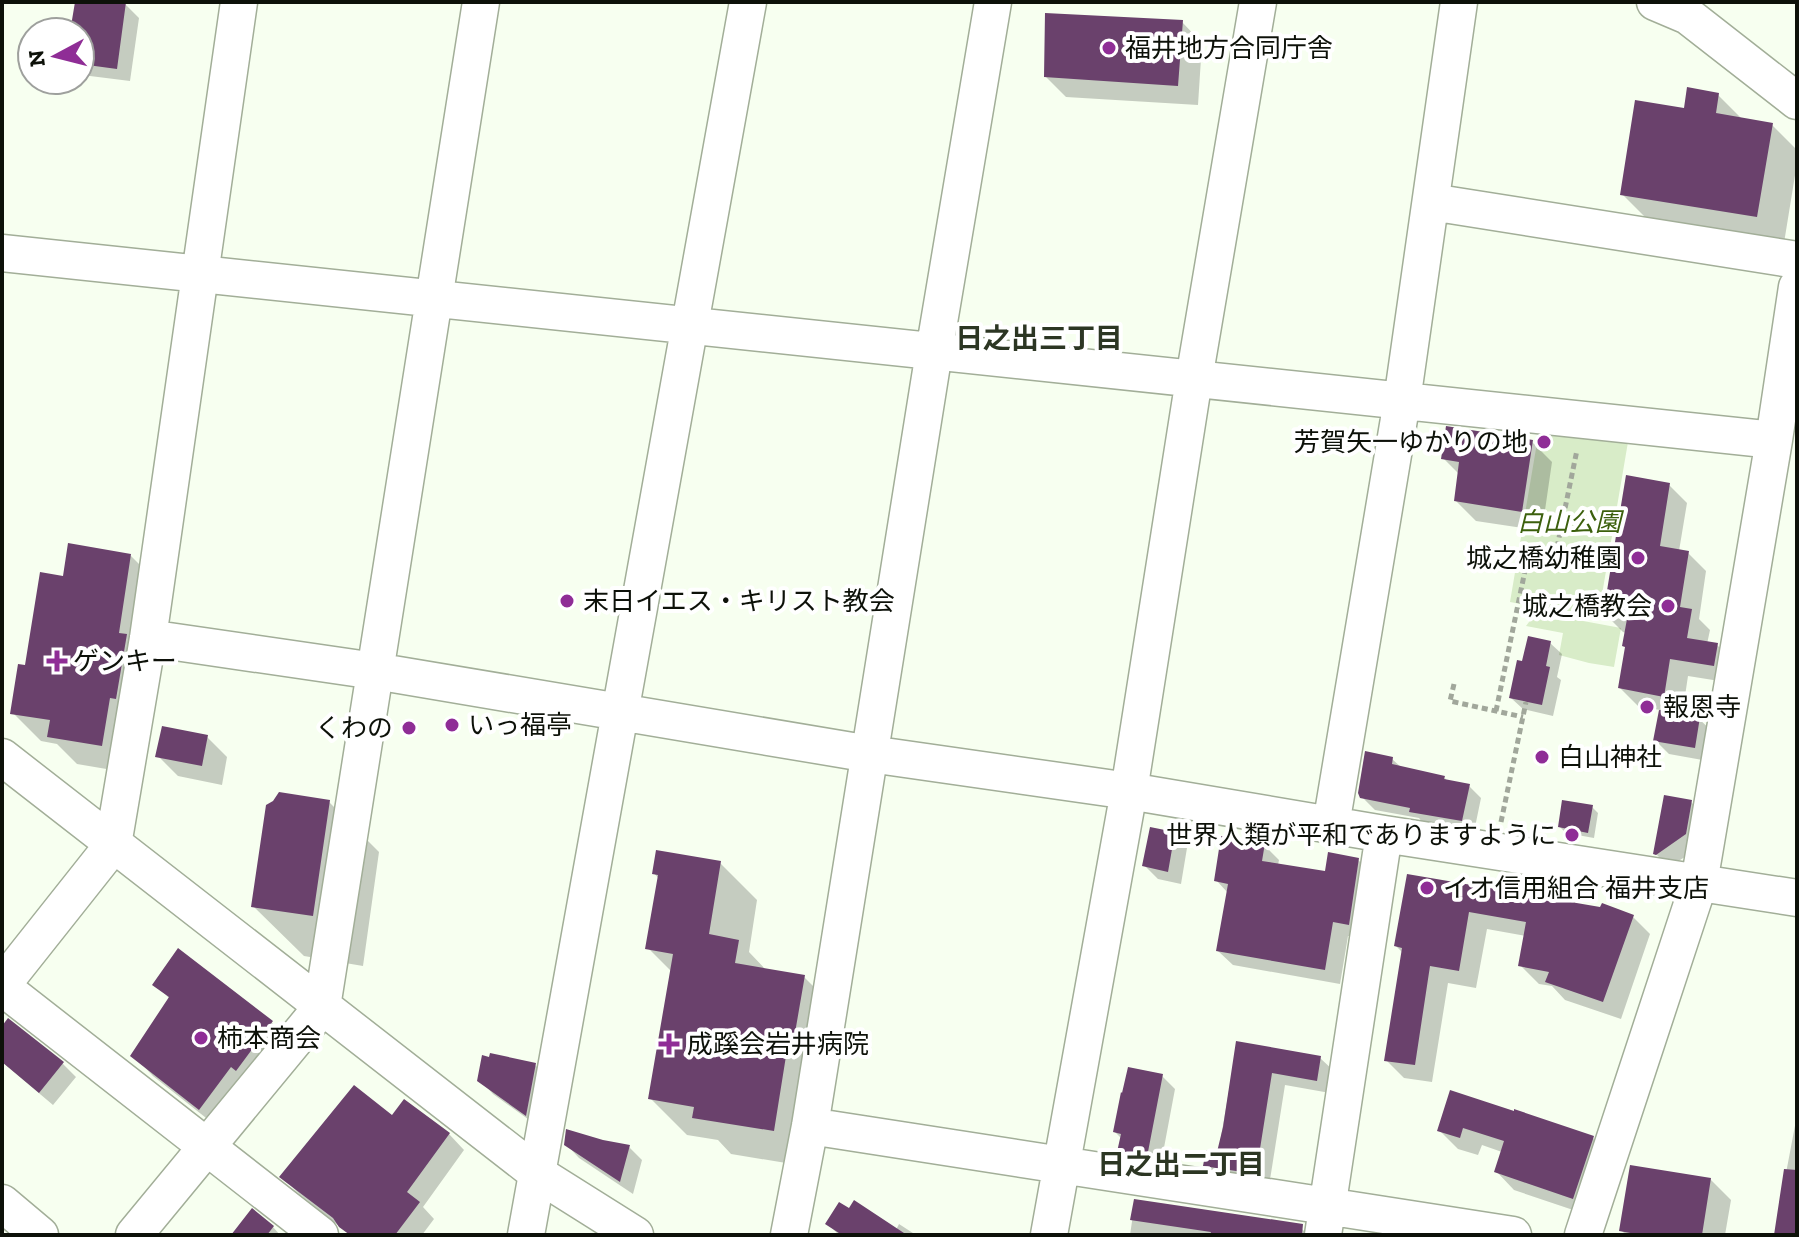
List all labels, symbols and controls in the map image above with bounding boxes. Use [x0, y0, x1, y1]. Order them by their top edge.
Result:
north arrow [16, 16, 96, 96]
place label: 福井地方合同庁舎 [1125, 32, 1333, 64]
marker: 福井地方合同庁舎 [1100, 39, 1118, 57]
text: N [22, 48, 51, 68]
district label: 日之出三丁目 [955, 322, 1123, 355]
place label: 芳賀矢一ゆかりの地 [1294, 426, 1528, 458]
marker: 芳賀矢一ゆかりの地 [1535, 433, 1553, 451]
park label: 白山公園 [1517, 506, 1625, 538]
place label: 城之橋幼稚園 [1466, 542, 1622, 574]
marker: 城之橋幼稚園 [1629, 549, 1647, 567]
place label: 末日イエス・キリスト教会 [583, 585, 895, 617]
place label: 城之橋教会 [1522, 590, 1652, 622]
marker: 末日イエス・キリスト教会 [558, 592, 576, 610]
marker: 城之橋教会 [1659, 597, 1677, 615]
place label: ゲンキー [73, 645, 177, 677]
marker: ゲンキー [48, 652, 66, 670]
place label: 報恩寺 [1663, 691, 1741, 723]
marker: 報恩寺 [1638, 698, 1656, 716]
place label: いっ福亭 [468, 709, 572, 741]
place label: くわの [315, 712, 393, 744]
marker: いっ福亭 [443, 716, 461, 734]
marker: くわの [400, 719, 418, 737]
place label: 白山神社 [1558, 741, 1662, 773]
marker: 白山神社 [1533, 748, 1551, 766]
place label: 世界人類が平和でありますように [1166, 819, 1556, 851]
marker: 世界人類が平和でありますように [1563, 826, 1581, 844]
place label: イオ信用組合 福井支店 [1443, 872, 1709, 904]
marker: イオ信用組合 福井支店 [1418, 879, 1436, 897]
place label: 柿本商会 [217, 1022, 321, 1054]
place label: 成蹊会岩井病院 [687, 1028, 869, 1060]
marker: 柿本商会 [192, 1029, 210, 1047]
marker: 成蹊会岩井病院 [658, 1033, 680, 1055]
district label: 日之出二丁目 [1097, 1148, 1265, 1181]

